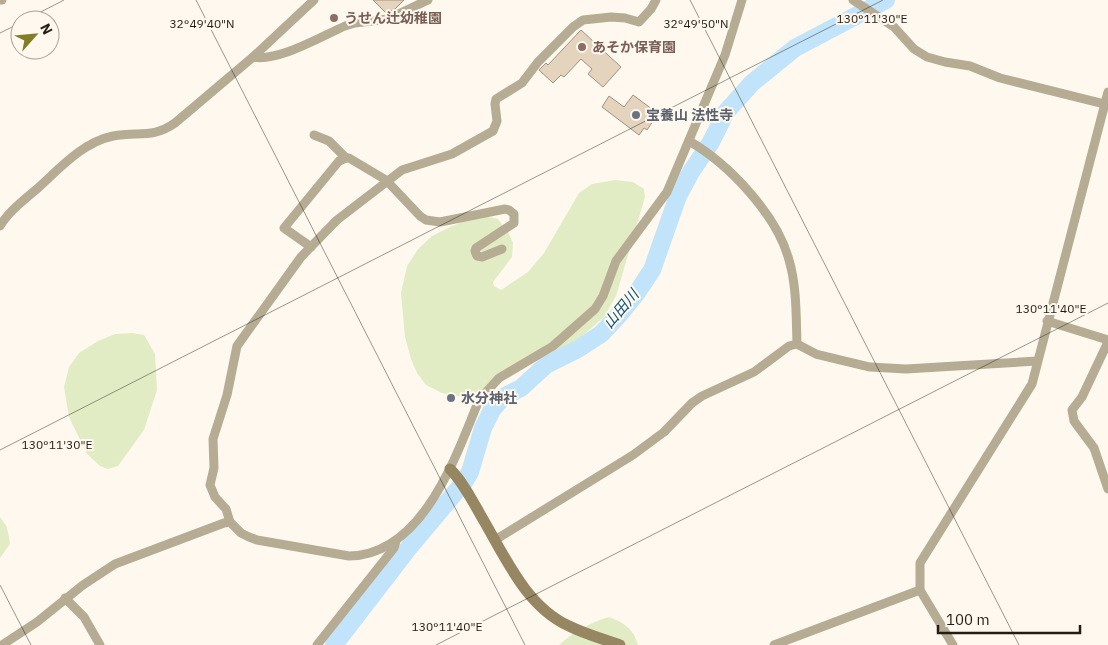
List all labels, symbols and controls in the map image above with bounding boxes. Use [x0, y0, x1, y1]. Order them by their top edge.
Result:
place label: うせん辻幼稚園 [344, 9, 442, 27]
north arrow [10, 10, 60, 60]
text: 130°11'30"E [837, 11, 907, 26]
marker: うせん辻幼稚園 [328, 12, 340, 24]
text: 32°49'40"N [169, 16, 235, 31]
text: 32°49'50"N [663, 16, 729, 31]
text: N [36, 20, 57, 38]
place label: あそか保育園 [592, 38, 676, 56]
marker: あそか保育園 [576, 41, 588, 53]
place label: 宝養山 法性寺 [646, 106, 733, 124]
marker: 宝養山 法性寺 [630, 109, 642, 121]
water label: 山田川 [599, 284, 644, 332]
text: 130°11'40"E [1016, 301, 1086, 316]
place label: 水分神社 [461, 389, 517, 407]
marker: 水分神社 [445, 392, 457, 404]
text: 130°11'30"E [22, 437, 92, 452]
scale bar [938, 602, 1080, 634]
text: 100 m [946, 610, 990, 629]
text: 130°11'40"E [412, 619, 482, 634]

